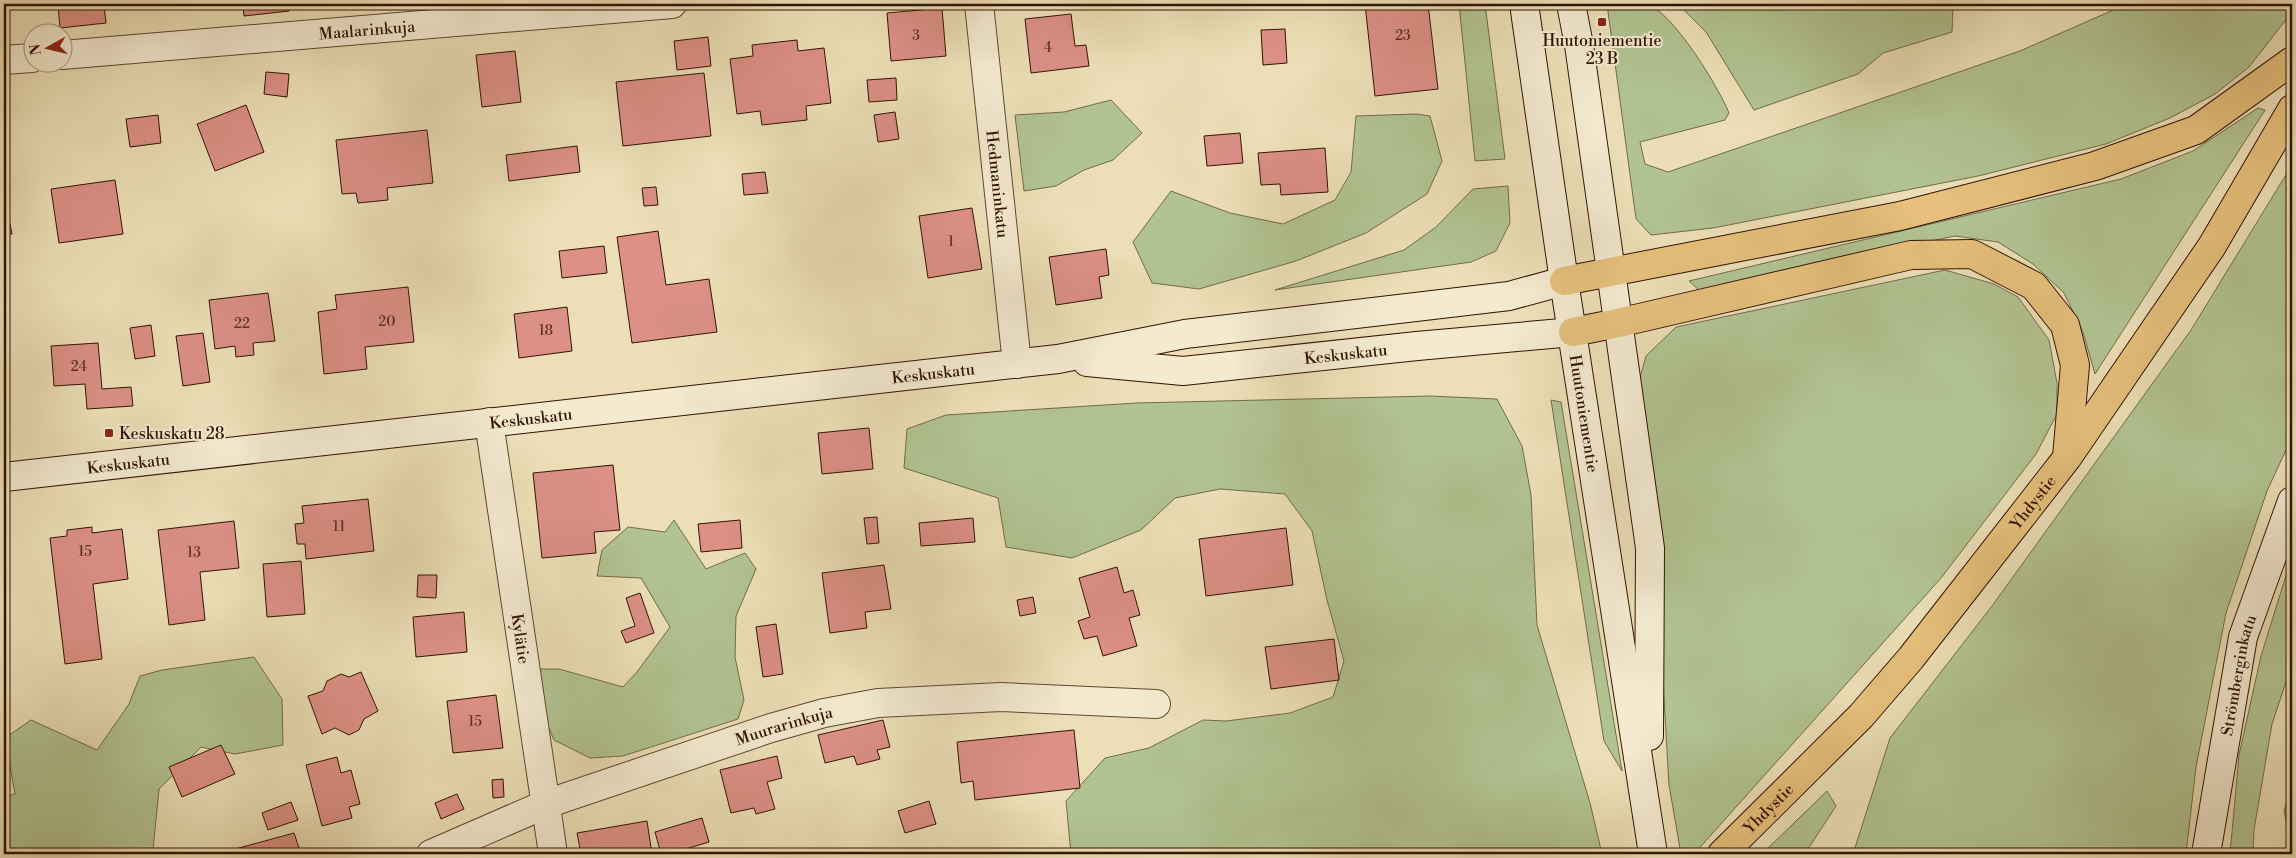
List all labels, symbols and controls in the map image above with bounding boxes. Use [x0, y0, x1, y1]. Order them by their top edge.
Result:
street label: Maalarinkuja [318, 16, 417, 44]
marker: Huutoniementie 23 B [1596, 16, 1608, 28]
north arrow [22, 22, 72, 72]
house number: 3 [912, 27, 920, 45]
house number: 23 [1395, 27, 1411, 45]
place label: Huutoniementie 23 B [1542, 31, 1662, 69]
house number: 4 [1044, 39, 1052, 57]
text: N [26, 43, 46, 56]
street label: Hedmaninkatu [981, 129, 1013, 239]
house number: 1 [948, 233, 954, 251]
house number: 20 [378, 313, 396, 331]
house number: 22 [234, 315, 250, 333]
house number: 18 [539, 322, 553, 340]
street label: Keskuskatu [1303, 340, 1388, 369]
street label: Huutoniementie [1565, 353, 1603, 474]
house number: 24 [71, 358, 87, 376]
street label: Keskuskatu [891, 359, 976, 389]
street label: Keskuskatu [488, 404, 573, 434]
place label: Keskuskatu 28 [119, 424, 225, 444]
marker: Keskuskatu 28 [103, 427, 115, 439]
street label: Keskuskatu [86, 450, 171, 479]
street label: Yhdystie [2005, 472, 2061, 535]
house number: 11 [333, 518, 345, 536]
house number: 15 [78, 543, 92, 561]
house number: 13 [187, 544, 201, 562]
street label: Kylätie [507, 612, 534, 665]
street label: Strömberginkatu [2217, 612, 2261, 737]
street label: Muurarinkuja [733, 702, 835, 750]
house number: 15 [468, 713, 482, 731]
street label: Yhdystie [1739, 780, 1798, 839]

